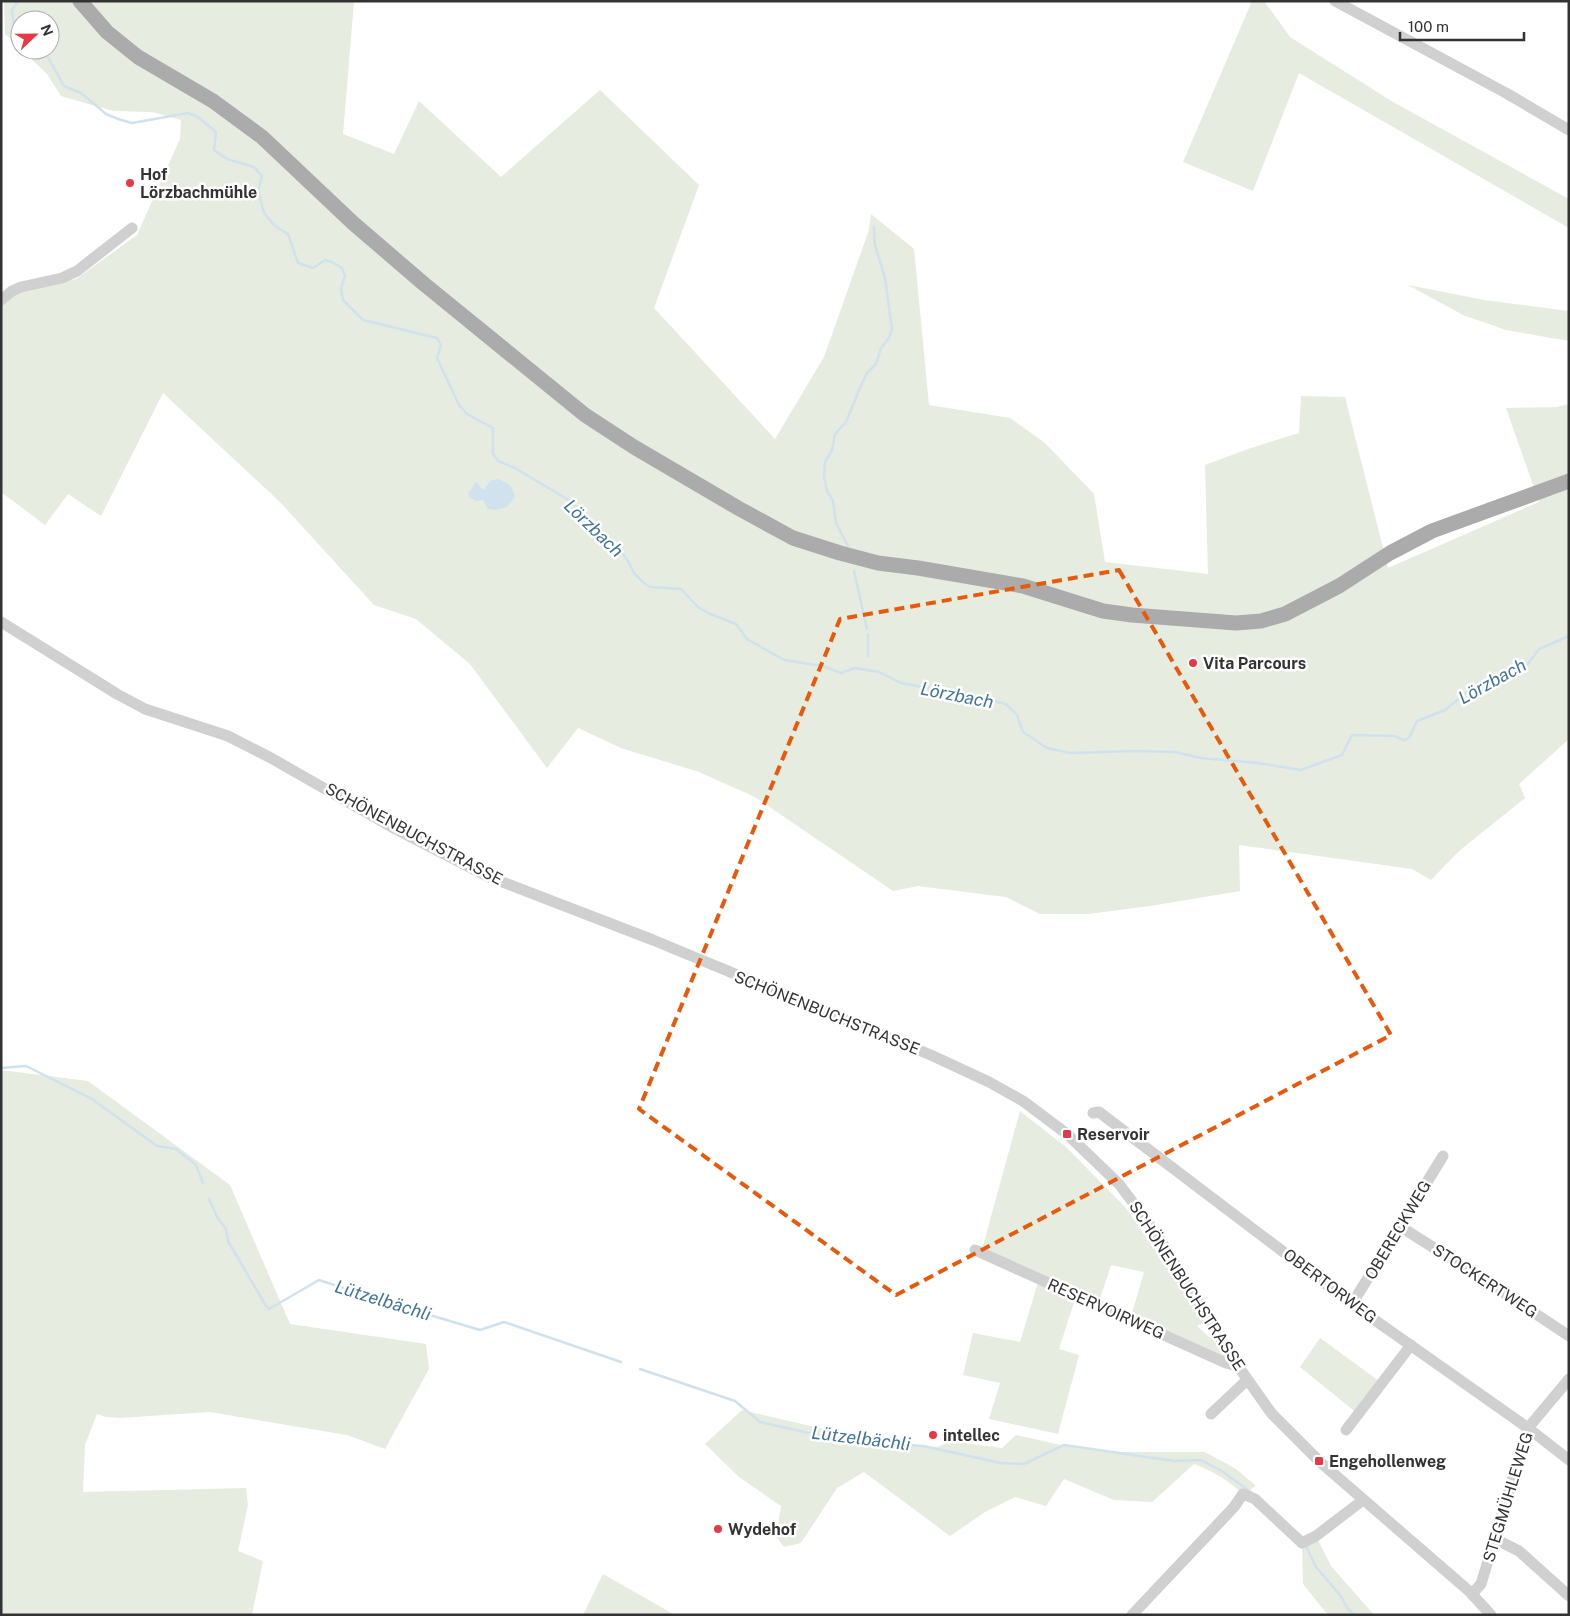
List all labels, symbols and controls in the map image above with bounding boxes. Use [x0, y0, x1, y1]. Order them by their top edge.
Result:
north arrow [10, 10, 60, 60]
scale bar [1400, 10, 1524, 42]
text: 100 m [1408, 18, 1449, 35]
text: N [38, 22, 57, 38]
place label: Hof Lörzbachmühle [140, 165, 257, 202]
marker: Hof Lörzbachmühle [124, 177, 136, 189]
water label: Lörzbach [560, 495, 628, 561]
place label: Vita Parcours [1203, 654, 1306, 673]
water label: Lörzbach [1455, 654, 1529, 708]
marker: Vita Parcours [1187, 657, 1199, 669]
water label: Lörzbach [919, 678, 995, 712]
street label: SCHÖNENBUCHSTRASSE [322, 778, 506, 889]
street label: SCHÖNENBUCHSTRASSE [732, 966, 923, 1059]
place label: Reservoir [1077, 1125, 1150, 1144]
marker: Reservoir [1061, 1128, 1073, 1140]
street label: OBERECKWEG [1361, 1177, 1435, 1283]
street label: SCHÖNENBUCHSTRASSE [1125, 1197, 1250, 1374]
street label: STOCKERTWEG [1429, 1240, 1541, 1322]
street label: OBERTORWEG [1280, 1245, 1380, 1327]
water label: Lützelbächli [332, 1275, 434, 1325]
street label: RESERVOIRWEG [1045, 1275, 1167, 1343]
water label: Lützelbächli [810, 1422, 912, 1455]
place label: intellec [943, 1426, 1000, 1445]
marker: intellec [927, 1429, 939, 1441]
street label: STEGMÜHLEWEG [1478, 1429, 1537, 1564]
place label: Engehollenweg [1329, 1452, 1446, 1471]
marker: Engehollenweg [1313, 1455, 1325, 1467]
place label: Wydehof [728, 1520, 797, 1539]
marker: Wydehof [712, 1523, 724, 1535]

